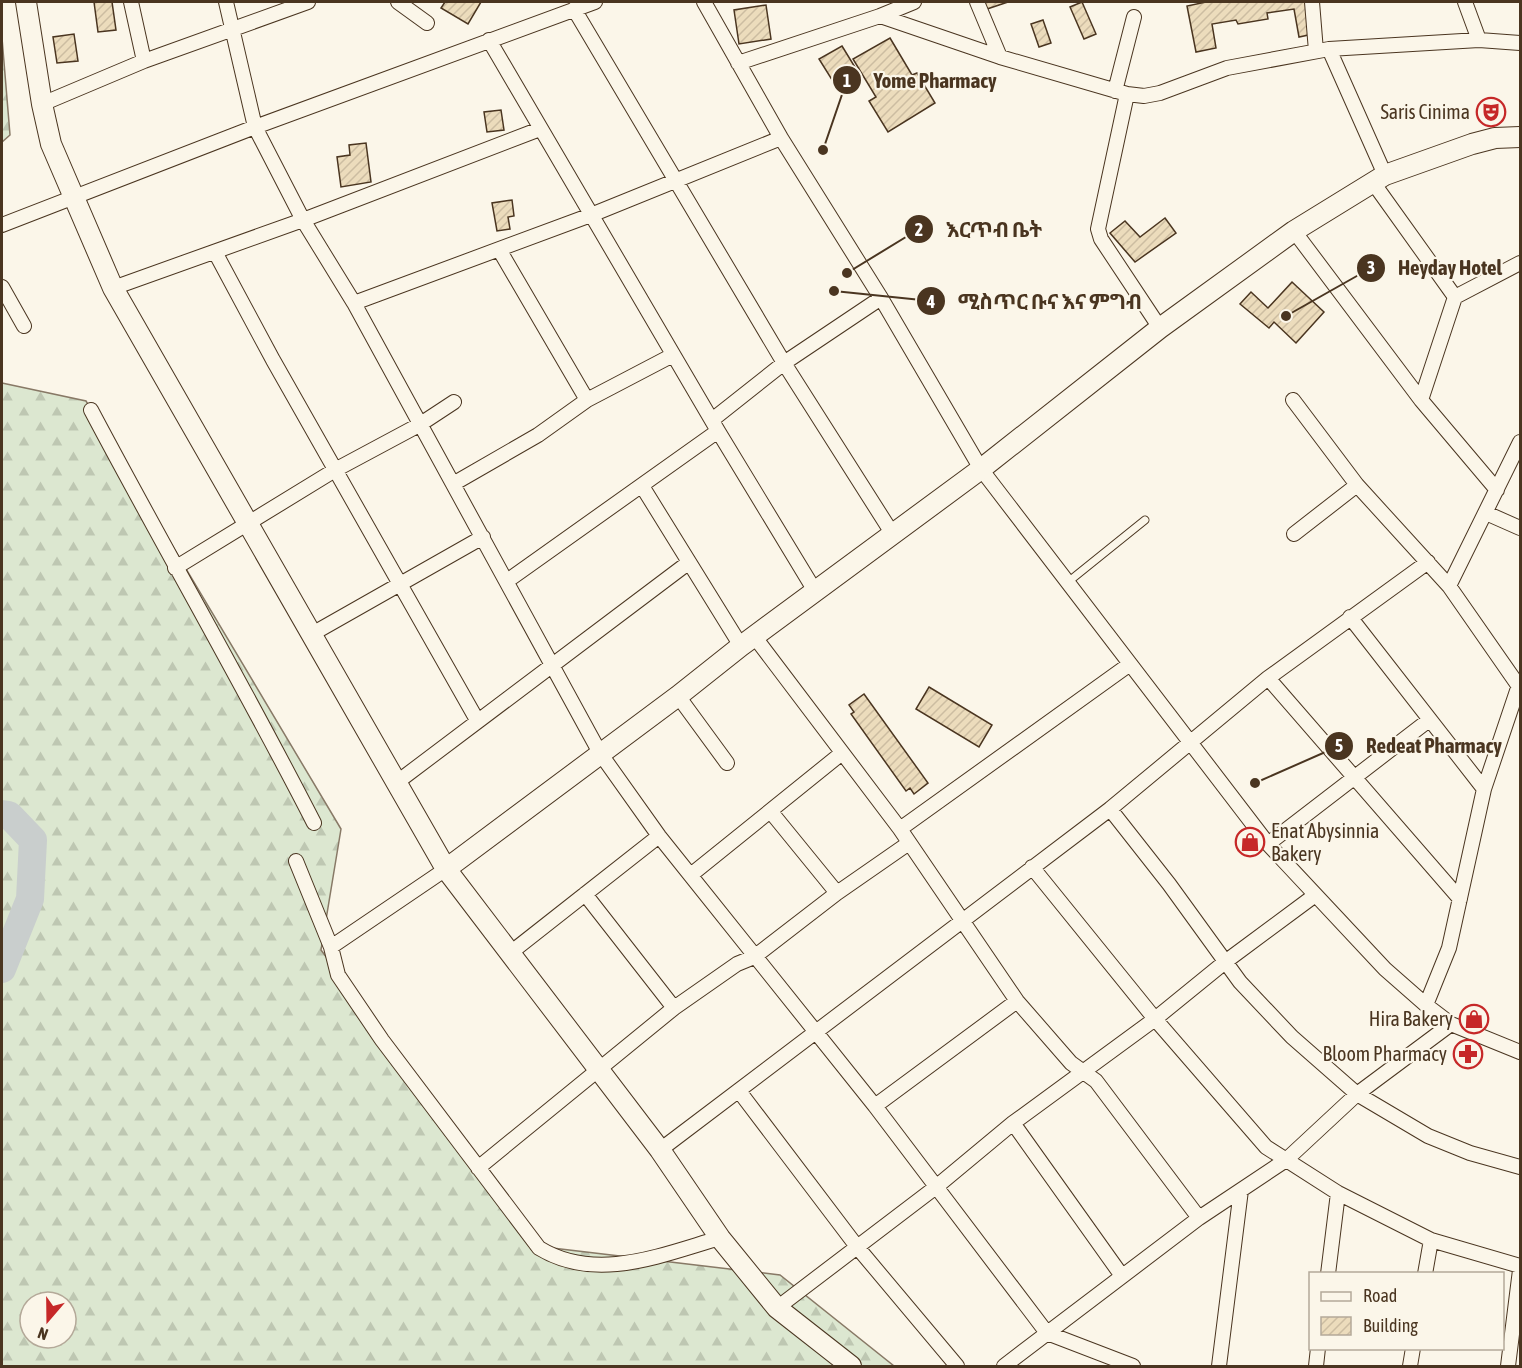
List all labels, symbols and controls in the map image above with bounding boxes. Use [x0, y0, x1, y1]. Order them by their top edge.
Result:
callout: Yome Pharmacy [832, 61, 1009, 100]
text: Yome Pharmacy [872, 68, 997, 92]
text: 1 [843, 70, 851, 91]
theatre icon: Saris Cinima [1475, 96, 1507, 128]
place label: Saris Cinima [1380, 100, 1470, 123]
callout: እርጥብ ቤት [904, 210, 1055, 249]
text: እርጥብ ቤት [946, 217, 1042, 241]
text: 2 [915, 219, 923, 240]
callout: Heyday Hotel [1356, 249, 1514, 288]
text: Heyday Hotel [1398, 255, 1503, 279]
text: 3 [1367, 257, 1375, 278]
callout: ሚስጥር ቡና እና ምግብ [916, 282, 1155, 321]
text: ሚስጥር ቡና እና ምግብ [958, 289, 1142, 313]
text: 4 [926, 291, 935, 312]
callout: Redeat Pharmacy [1324, 726, 1514, 765]
text: Redeat Pharmacy [1366, 733, 1502, 757]
text: 5 [1335, 735, 1343, 756]
place label: Enat Abysinnia Bakery [1271, 819, 1379, 865]
shop icon: Enat Abysinnia Bakery [1234, 826, 1266, 858]
shop icon: Hira Bakery [1458, 1003, 1490, 1035]
place label: Hira Bakery [1369, 1007, 1453, 1030]
pharmacy icon: Bloom Pharmacy [1452, 1038, 1484, 1070]
place label: Bloom Pharmacy [1322, 1042, 1447, 1065]
legend [1309, 1272, 1504, 1350]
text: Road [1363, 1285, 1397, 1306]
north arrow [18, 1290, 78, 1350]
text: Building [1363, 1315, 1418, 1336]
text: N [35, 1324, 50, 1344]

